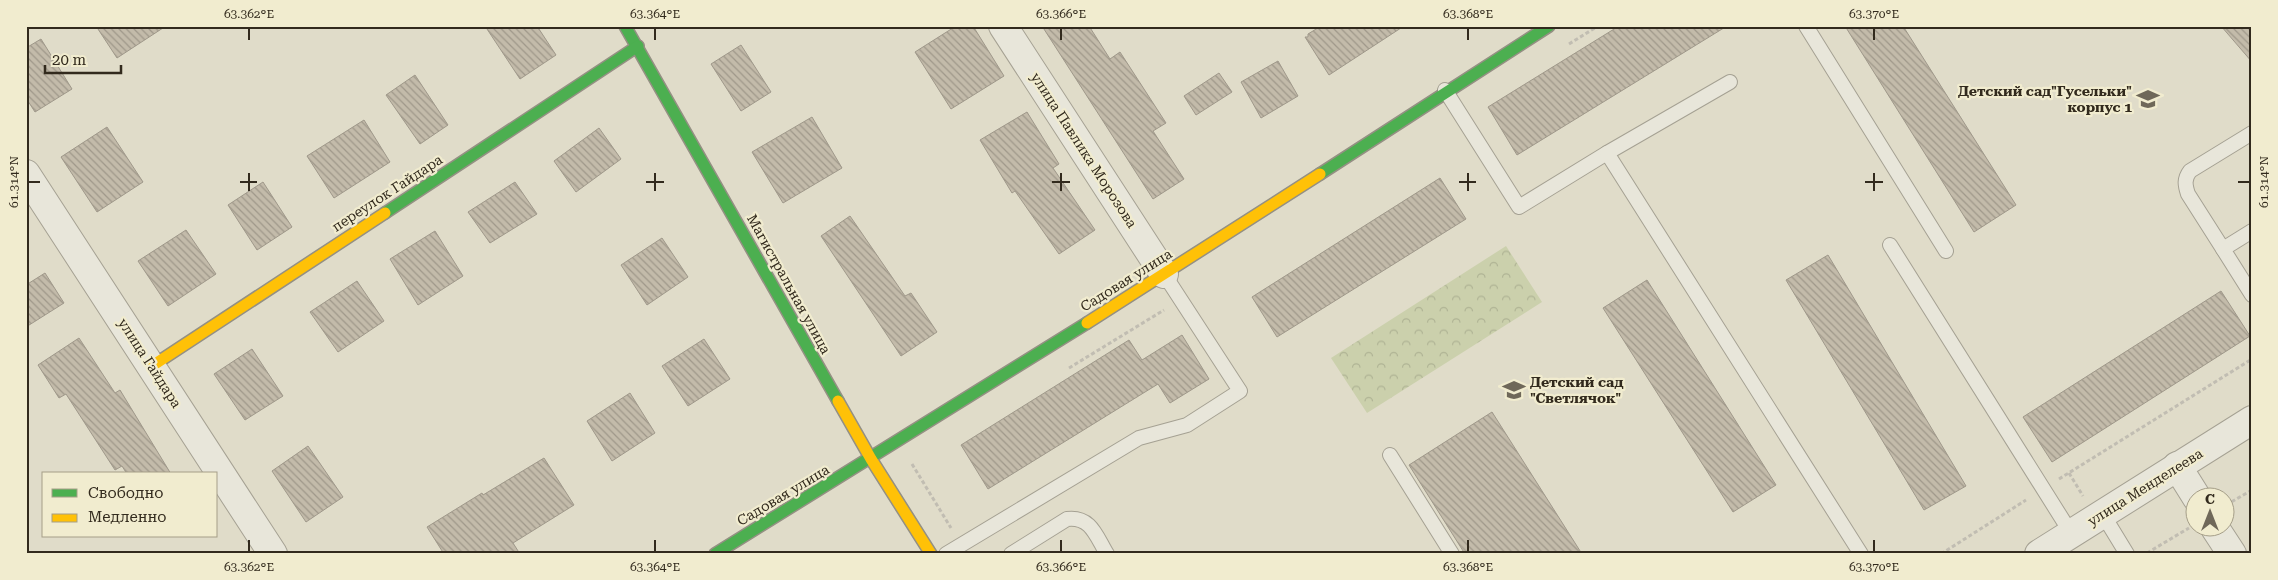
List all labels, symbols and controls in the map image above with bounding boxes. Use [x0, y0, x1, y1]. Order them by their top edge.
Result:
text: 63.362°E [224, 7, 274, 21]
text: 63.364°E [630, 7, 680, 21]
text: 63.366°E [1036, 7, 1086, 21]
text: 63.368°E [1443, 7, 1493, 21]
text: 63.370°E [1849, 7, 1899, 21]
scale bar [45, 42, 121, 74]
text: 20 m [52, 51, 87, 69]
street label: улица Павлика Морозова [1028, 69, 1140, 231]
place label: Детский сад"Гусельки" корпус 1 [1958, 83, 2132, 115]
school or university icon: Детский сад"Гусельки" корпус 1 [2135, 86, 2161, 112]
street label: переулок Гайдара [329, 151, 446, 235]
text: 61.314°N [7, 156, 21, 208]
text: 61.314°N [2257, 156, 2271, 208]
street label: Магистральная улица [744, 211, 834, 357]
street label: Садовая улица [1077, 245, 1175, 315]
street label: улица Гайдара [115, 315, 185, 411]
place label: Детский сад "Светлячок" [1530, 374, 1623, 406]
school or university icon: Детский сад "Светлячок" [1501, 377, 1527, 403]
street label: улица Менделеева [2085, 445, 2206, 529]
street label: Садовая улица [734, 461, 832, 529]
legend [42, 472, 218, 538]
text: Свободно [88, 484, 163, 502]
north arrow [2186, 488, 2236, 538]
text: С [2205, 491, 2215, 507]
text: Медленно [88, 508, 167, 526]
text: 63.362°E [224, 560, 274, 574]
text: 63.364°E [630, 560, 680, 574]
text: 63.366°E [1036, 560, 1086, 574]
text: 63.368°E [1443, 560, 1493, 574]
text: 63.370°E [1849, 560, 1899, 574]

